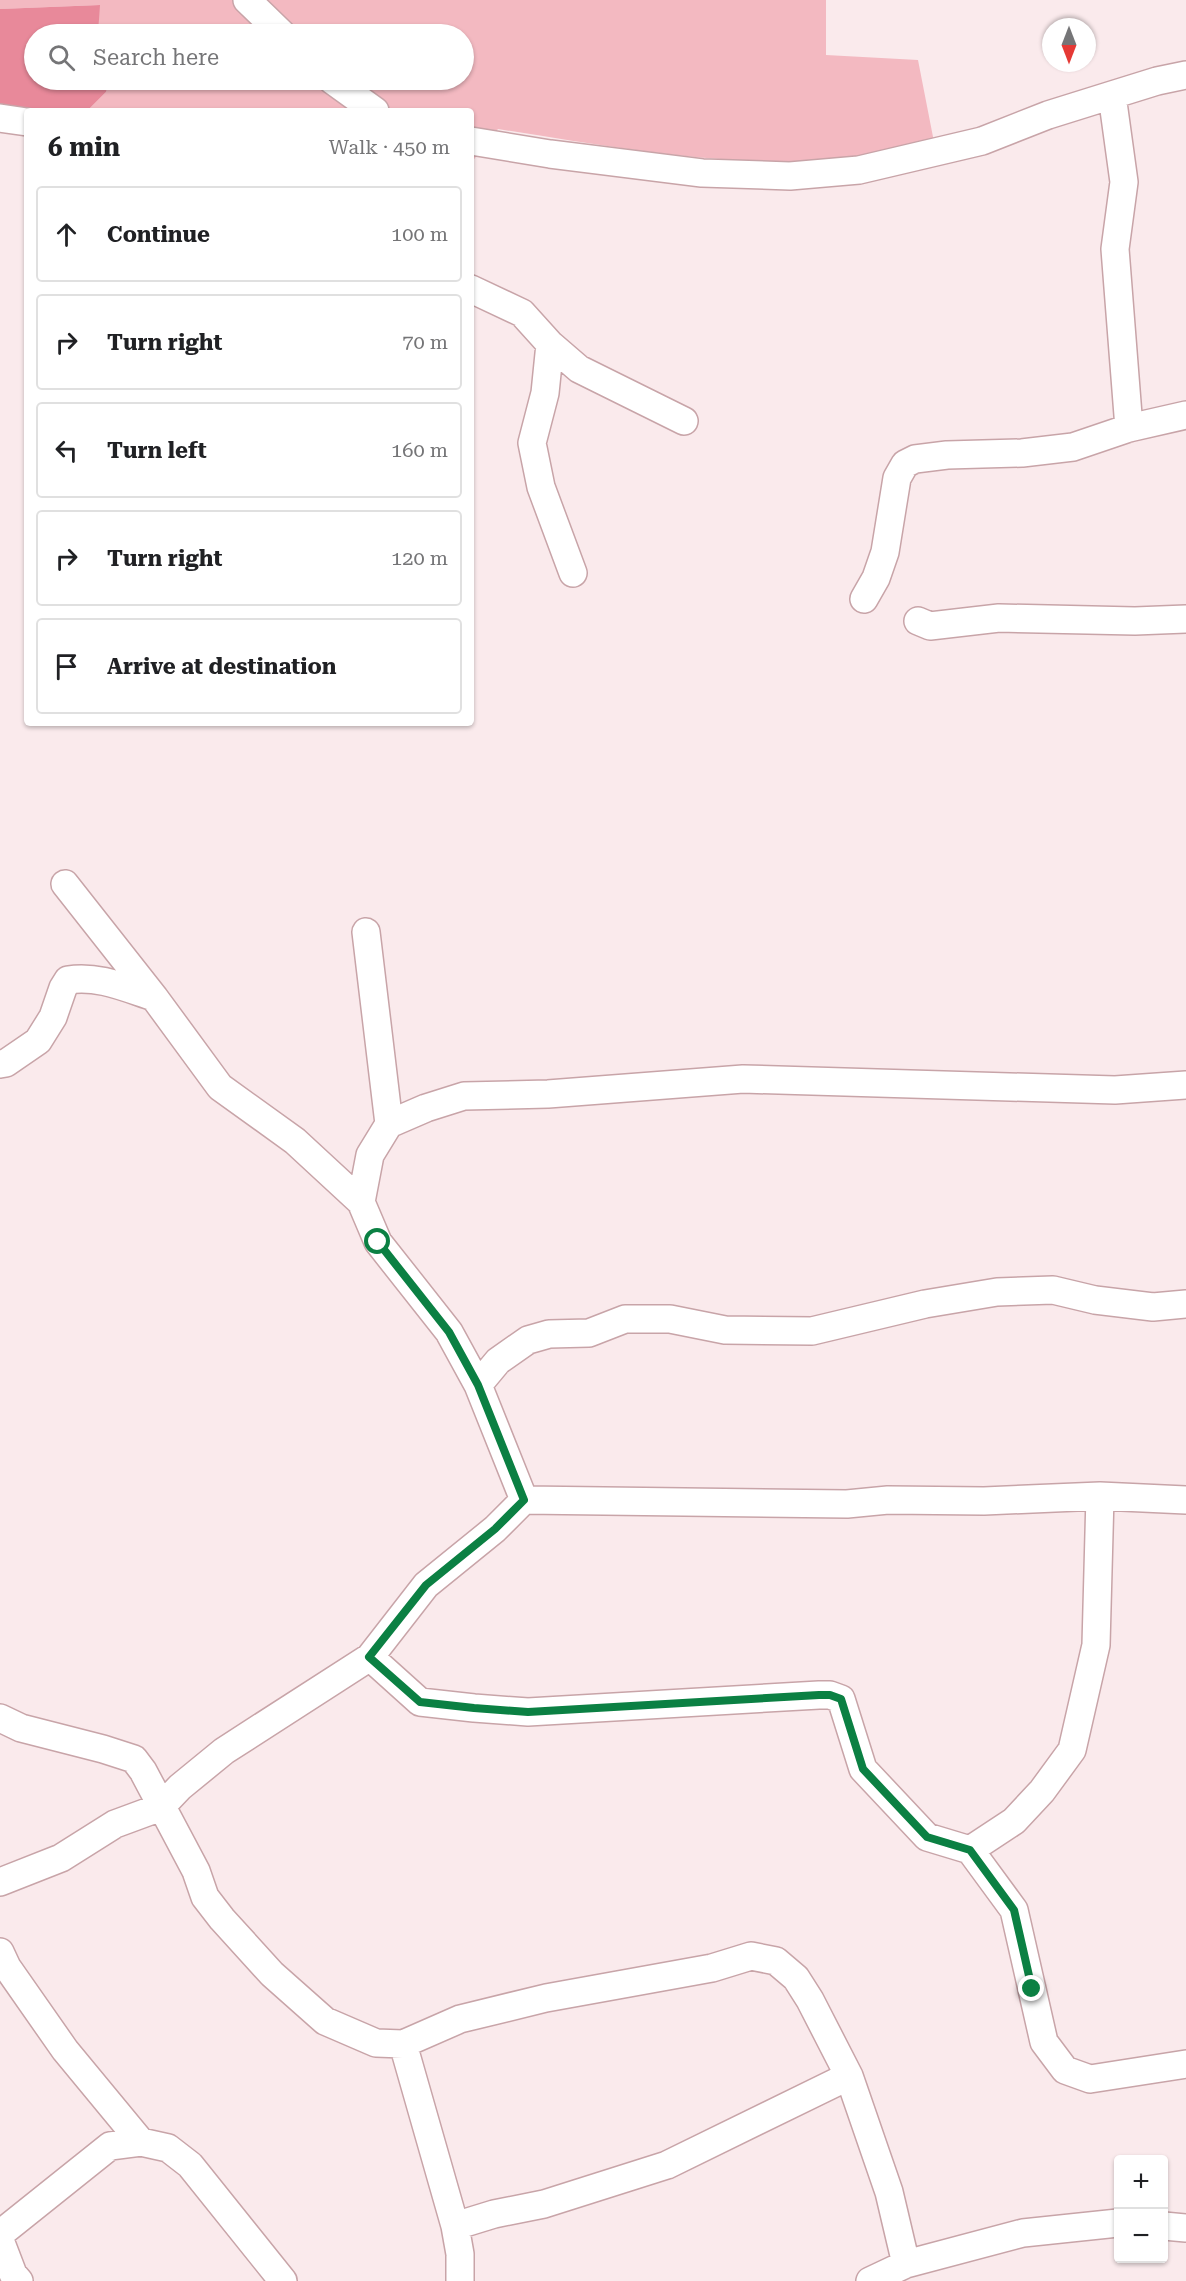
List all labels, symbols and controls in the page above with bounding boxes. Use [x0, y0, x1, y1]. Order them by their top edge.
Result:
north arrow [1042, 18, 1096, 72]
search box [24, 24, 474, 90]
icon: search [45, 41, 78, 74]
text: Search here [93, 45, 219, 70]
text: 6 min [48, 132, 120, 162]
text: Walk · 450 m [329, 135, 450, 159]
icon: ahead [50, 218, 83, 251]
text: Continue [107, 222, 210, 247]
text: 100 m [391, 222, 448, 246]
icon: right [50, 326, 83, 359]
text: Turn right [107, 330, 222, 355]
text: 70 m [402, 330, 448, 354]
icon: left [50, 434, 83, 467]
text: Turn left [107, 438, 207, 463]
text: 160 m [391, 438, 448, 462]
icon: right [50, 542, 83, 575]
text: Turn right [107, 546, 222, 571]
text: 120 m [391, 546, 448, 570]
icon: arrive [50, 650, 83, 683]
text: Arrive at destination [107, 654, 336, 679]
route start [364, 1228, 390, 1254]
route end [1018, 1975, 1044, 2001]
map controls [1114, 2155, 1168, 2263]
button: + [1114, 2155, 1168, 2209]
button: − [1114, 2209, 1168, 2263]

